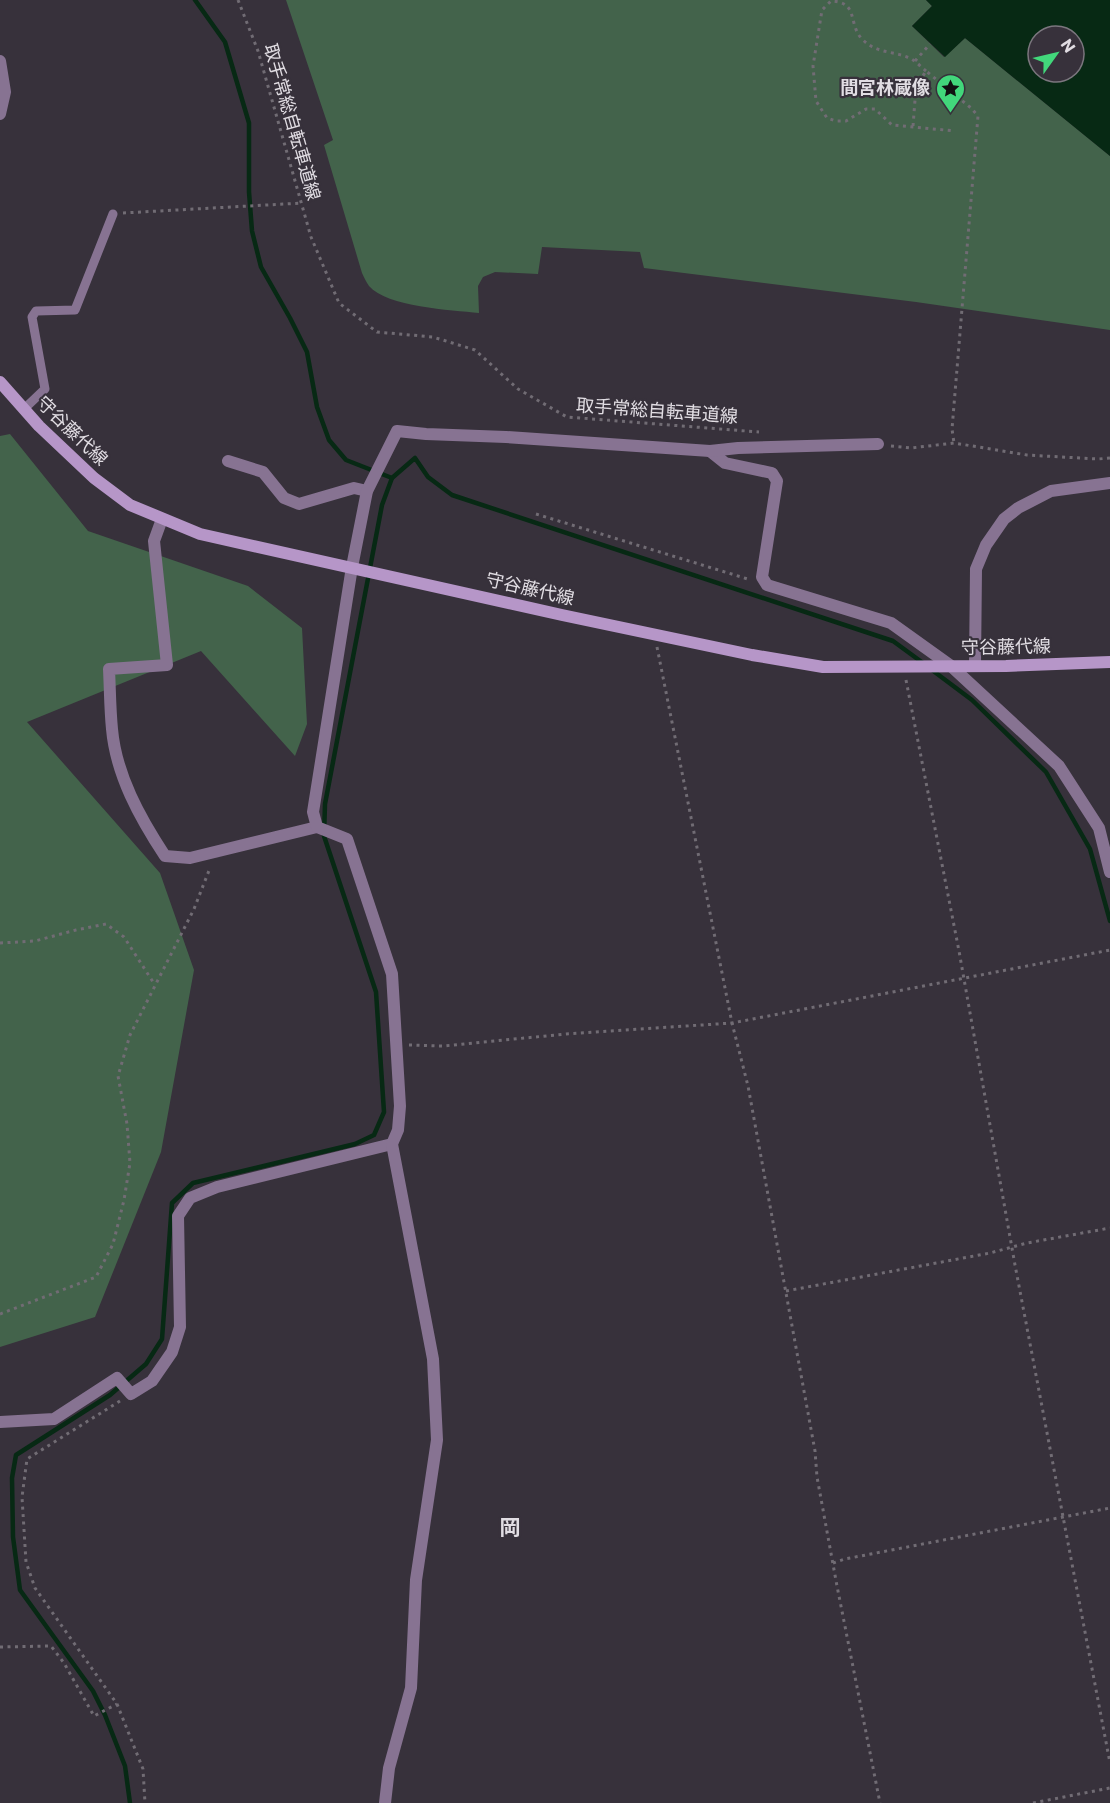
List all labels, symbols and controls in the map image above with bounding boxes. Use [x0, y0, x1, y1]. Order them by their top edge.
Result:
north arrow [1026, 24, 1086, 84]
text: N [1058, 35, 1080, 56]
street label: 取手常総自転車道線 [260, 41, 326, 203]
place icon: 間宮林蔵像 [935, 72, 967, 114]
place label: 間宮林蔵像 [840, 76, 930, 98]
street label: 守谷藤代線 [33, 391, 113, 469]
street label: 取手常総自転車道線 [575, 393, 739, 427]
street label: 守谷藤代線 [484, 567, 577, 609]
street label: 守谷藤代線 [961, 634, 1051, 658]
district label: 岡 [500, 1514, 521, 1539]

